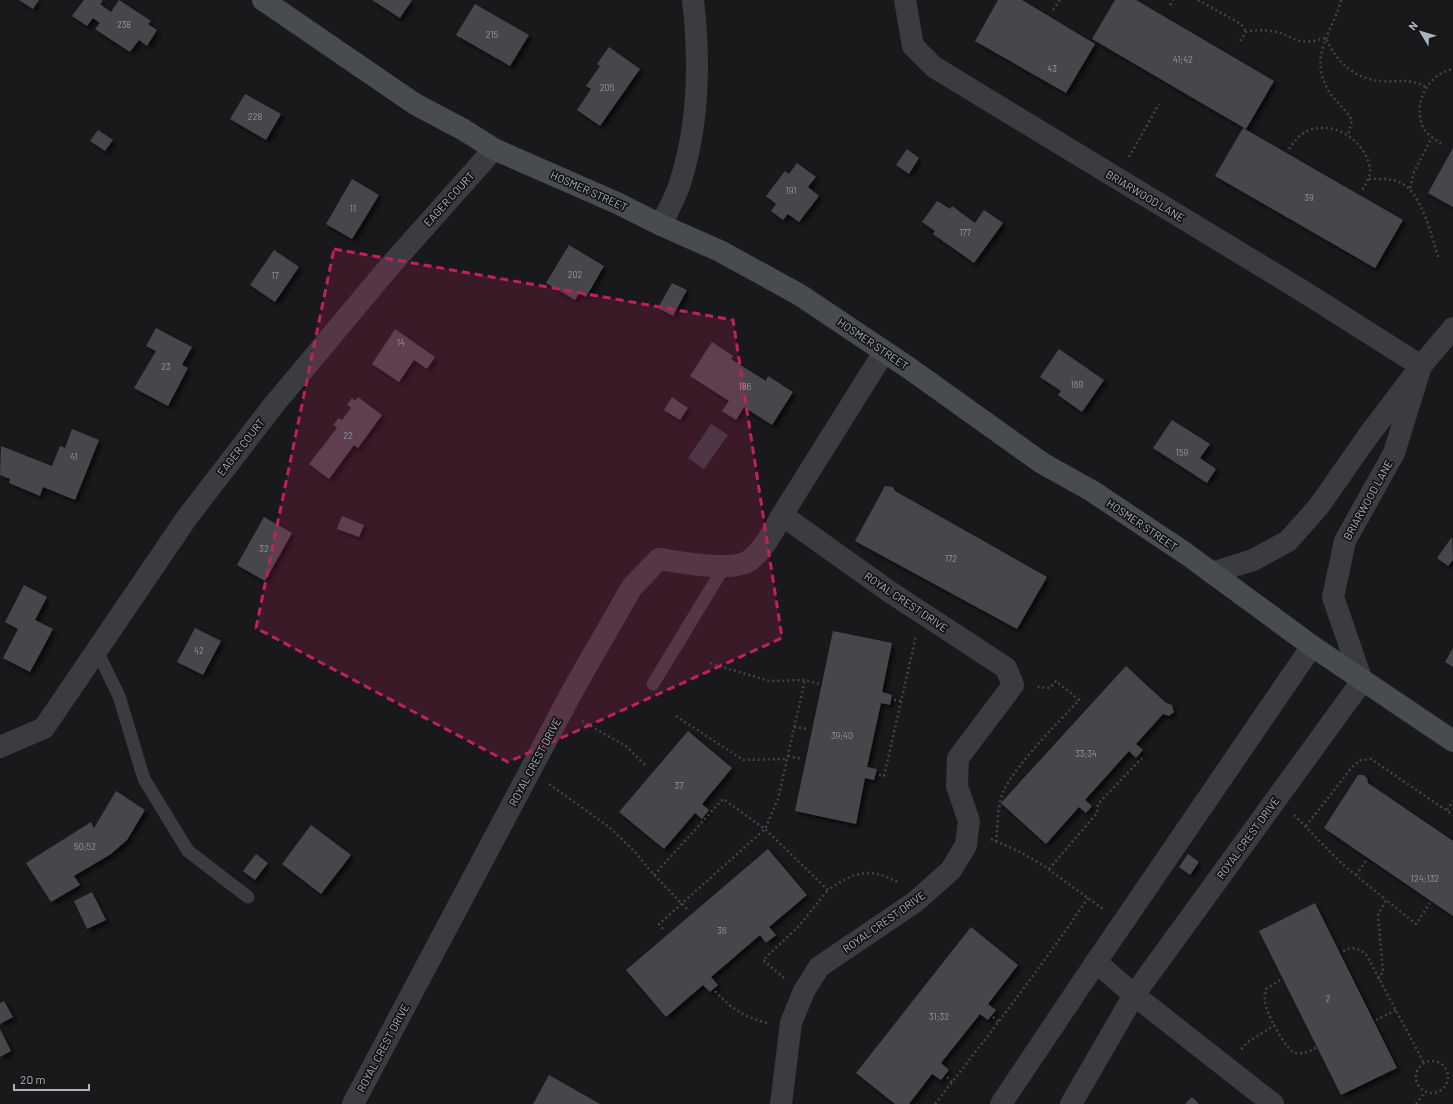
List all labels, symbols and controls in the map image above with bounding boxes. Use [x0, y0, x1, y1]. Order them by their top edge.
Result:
north arrow [1401, 12, 1441, 52]
house number: 238 [117, 19, 131, 30]
text: N [1405, 19, 1420, 32]
house number: 215 [486, 29, 499, 40]
house number: 41;42 [1173, 54, 1193, 65]
house number: 43 [1047, 63, 1057, 74]
house number: 205 [600, 82, 615, 93]
house number: 228 [248, 111, 262, 122]
street label: BRIARWOOD LANE [1104, 167, 1187, 224]
street label: HOSMER STREET [549, 168, 630, 213]
street label: EAGER COURT [421, 169, 477, 229]
house number: 191 [786, 185, 796, 196]
house number: 39 [1304, 192, 1314, 203]
house number: 11 [350, 203, 356, 214]
house number: 177 [959, 227, 972, 238]
house number: 202 [568, 269, 583, 280]
house number: 17 [271, 270, 279, 281]
street label: HOSMER STREET [835, 315, 911, 372]
house number: 14 [397, 337, 405, 348]
house number: 23 [161, 361, 171, 372]
house number: 169 [1071, 379, 1084, 390]
house number: 186 [739, 381, 752, 392]
street label: EAGER COURT [214, 415, 267, 478]
house number: 22 [343, 430, 353, 441]
house number: 159 [1176, 447, 1189, 458]
house number: 41 [70, 451, 78, 462]
street label: BRIARWOOD LANE [1340, 457, 1395, 542]
street label: HOSMER STREET [1104, 496, 1180, 553]
house number: 32 [259, 543, 269, 554]
house number: 172 [945, 553, 957, 564]
street label: ROYAL CREST DRIVE [862, 569, 951, 635]
house number: 42 [194, 645, 204, 656]
street label: ROYAL CREST DRIVE [506, 715, 563, 808]
house number: 39;40 [831, 730, 853, 741]
house number: 33;34 [1075, 748, 1097, 759]
house number: 37 [675, 780, 684, 791]
street label: ROYAL CREST DRIVE [1214, 794, 1282, 881]
house number: 50;52 [74, 841, 96, 852]
house number: 124;132 [1411, 873, 1439, 884]
street label: ROYAL CREST DRIVE [840, 888, 928, 955]
house number: 36 [717, 925, 727, 936]
house number: 2 [1326, 993, 1331, 1004]
street label: ROYAL CREST DRIVE [354, 1001, 411, 1094]
house number: 31;32 [929, 1011, 949, 1022]
scale bar [14, 1066, 89, 1092]
text: 20 m [20, 1072, 46, 1086]

